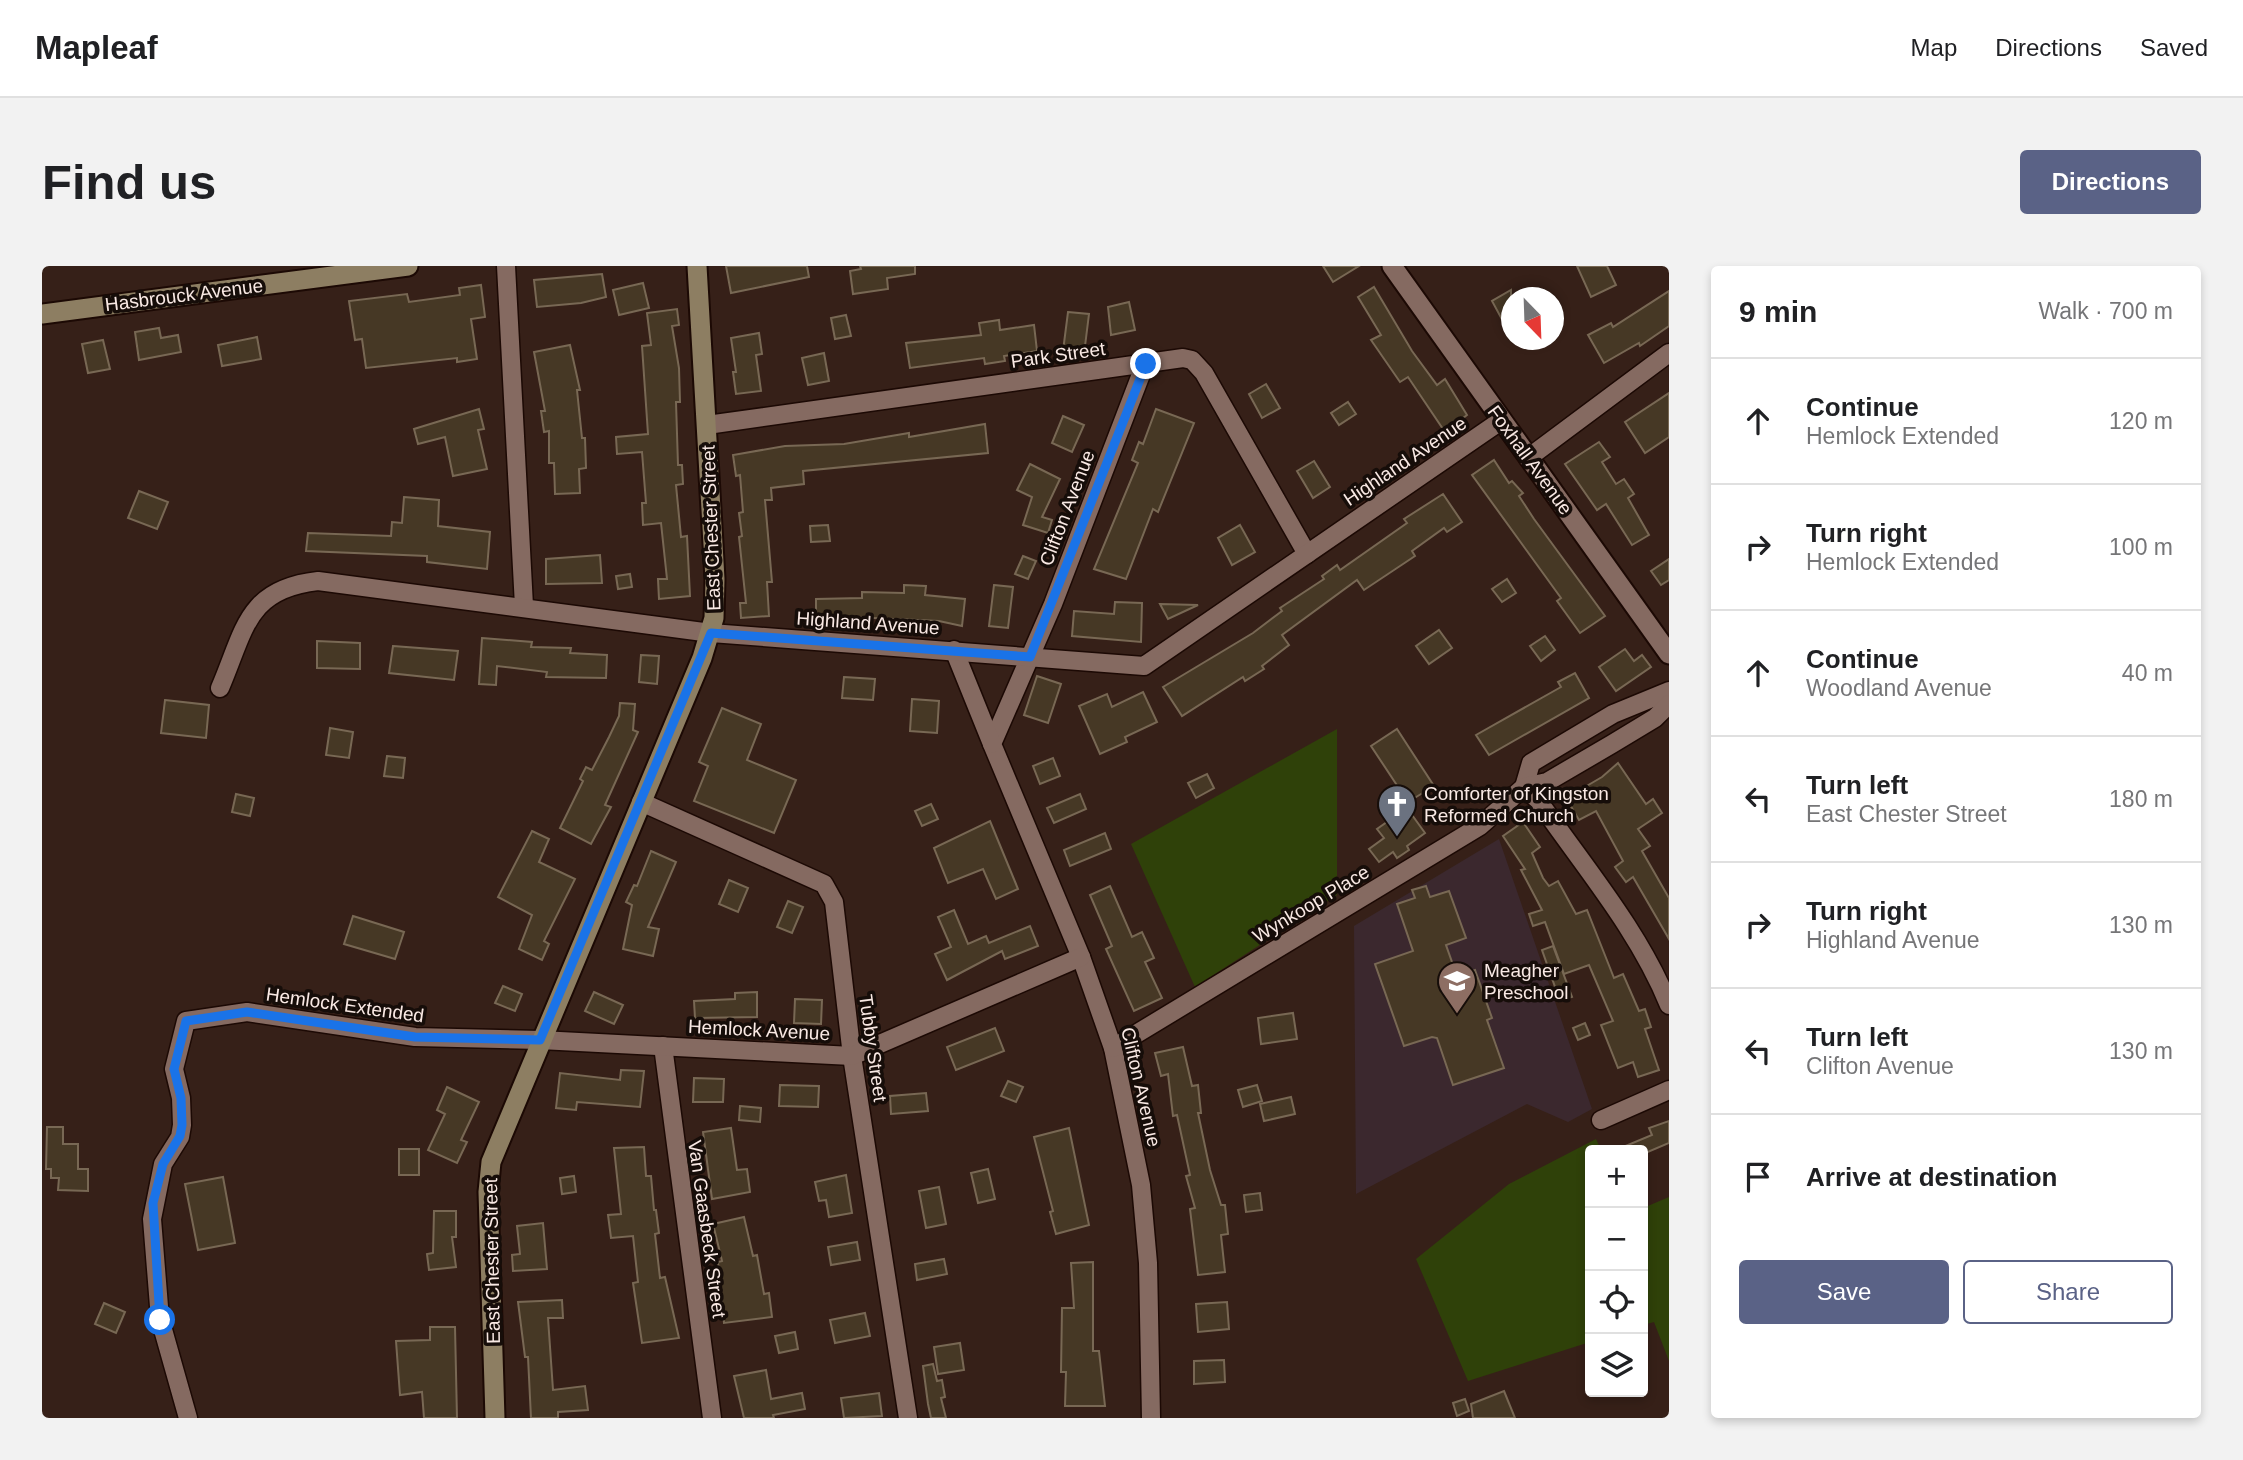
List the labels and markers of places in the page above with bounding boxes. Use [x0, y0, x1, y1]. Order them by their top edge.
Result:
church icon: Comforter of Kingston Reformed Church [1376, 783, 1418, 838]
place label: Comforter of Kingston Reformed Church [1424, 783, 1609, 826]
school or university icon: Meagher Preschool [1436, 960, 1478, 1015]
place label: Meagher Preschool [1484, 960, 1569, 1003]

